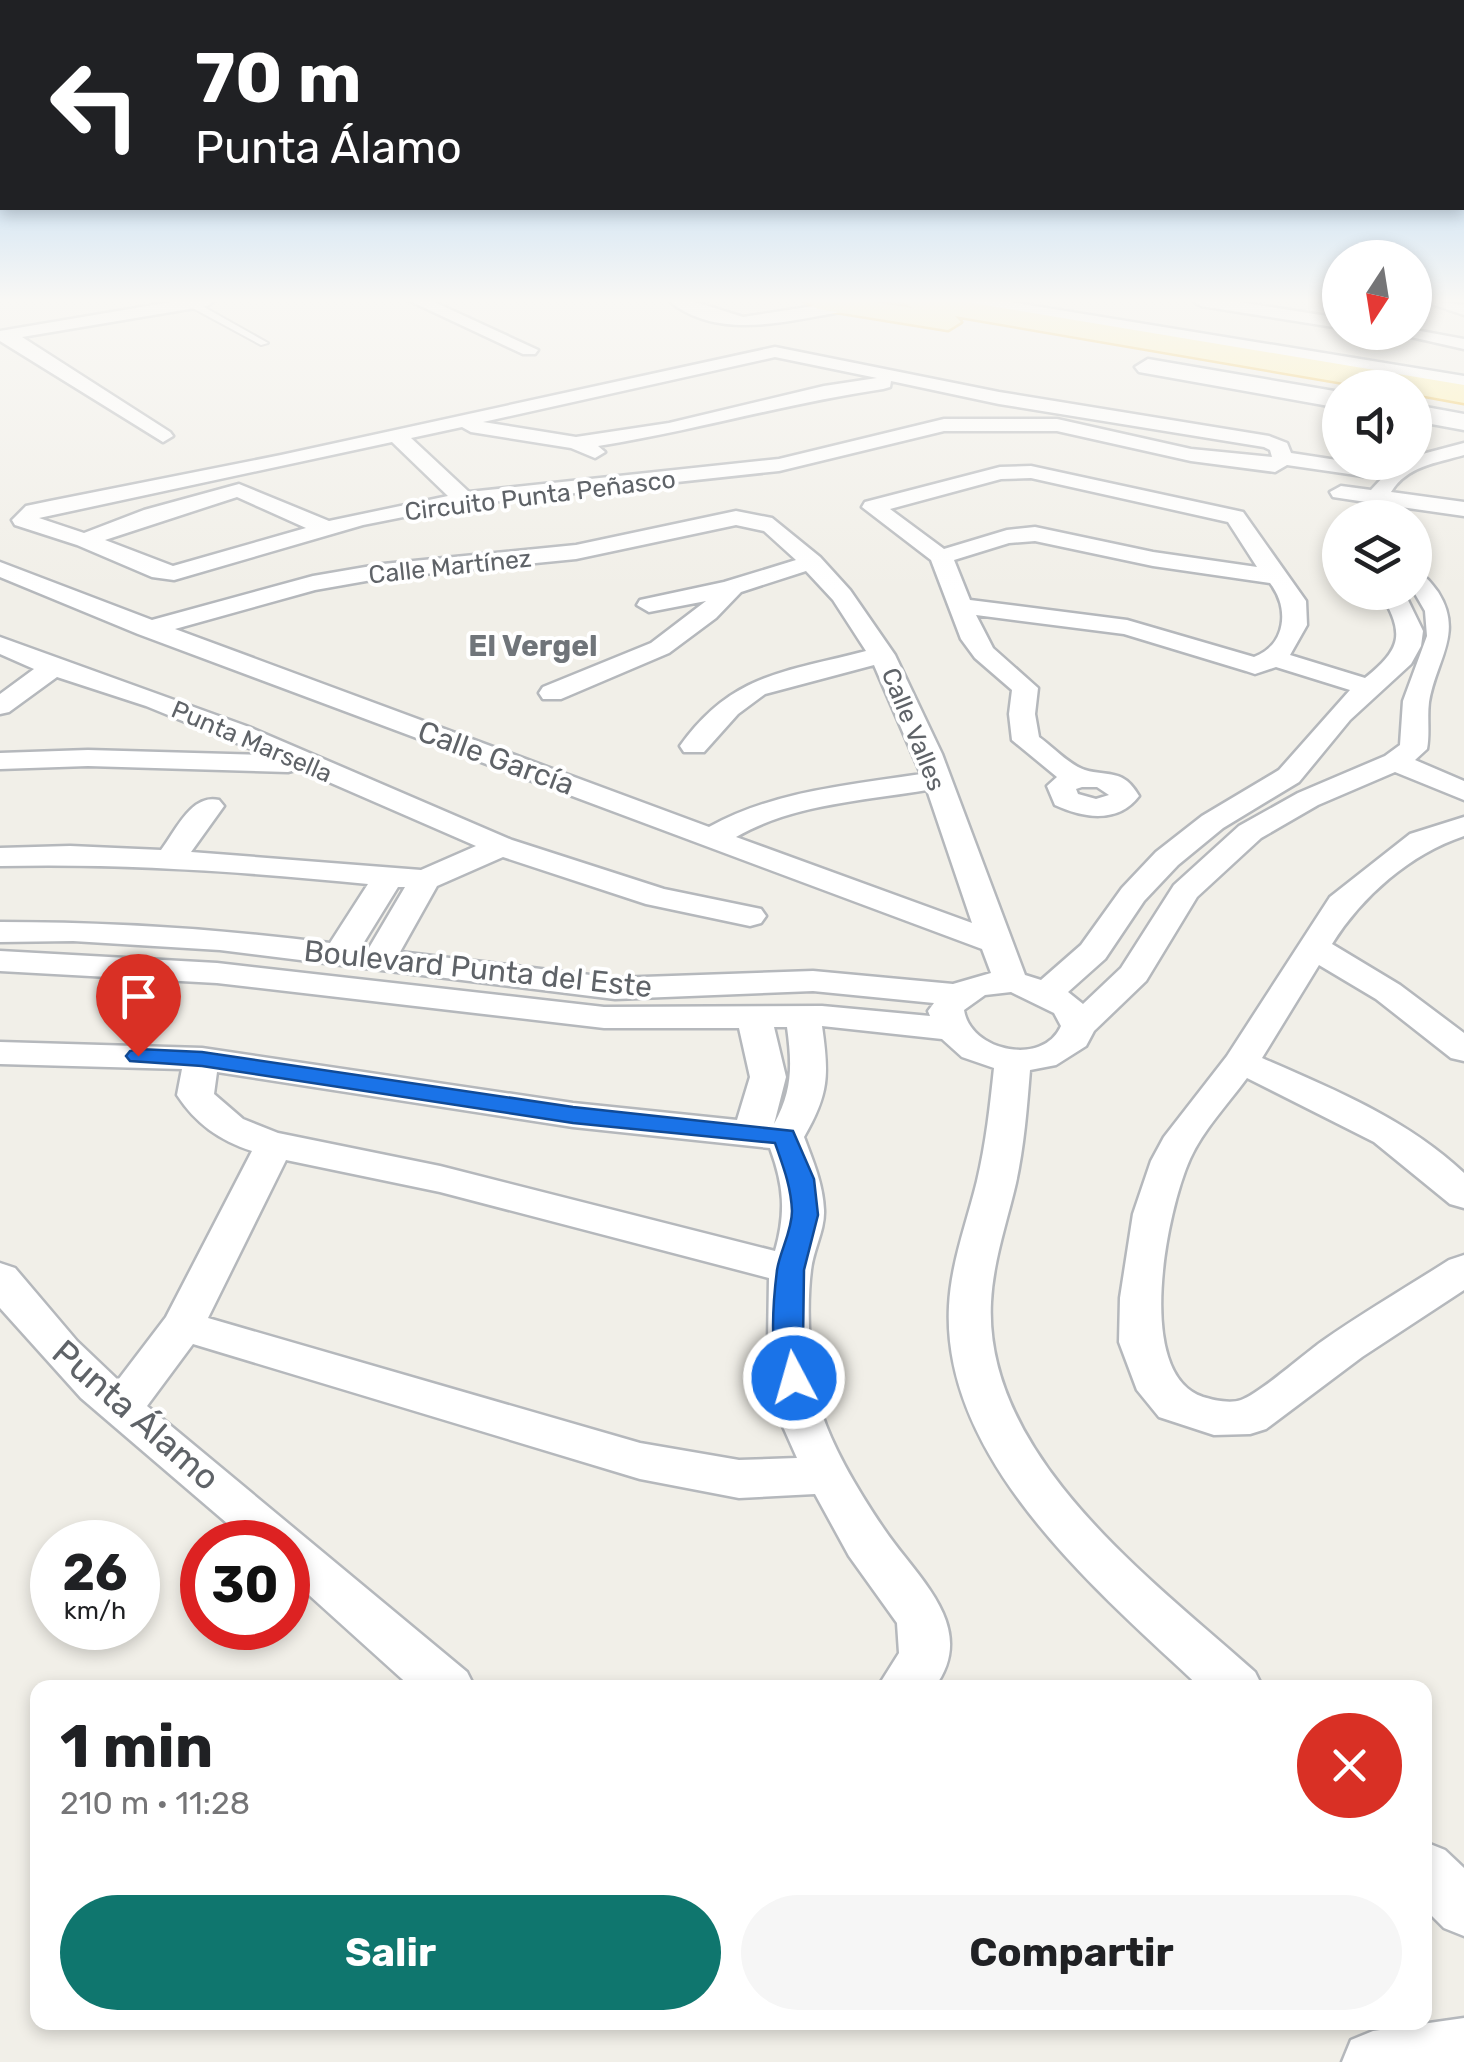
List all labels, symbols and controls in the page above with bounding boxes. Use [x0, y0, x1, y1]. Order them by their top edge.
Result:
text: 70 m [195, 37, 362, 120]
icon: left [30, 40, 160, 170]
text: Punta Álamo [195, 121, 462, 174]
north arrow [1322, 240, 1432, 350]
map controls [1322, 240, 1432, 610]
button: sound [1322, 370, 1432, 480]
street label: Circuito Punta Peñasco [403, 464, 677, 526]
button: layers [1322, 500, 1432, 610]
street label: Calle Martínez [367, 544, 533, 589]
district label: El Vergel [468, 628, 598, 664]
street label: Calle Valles [876, 664, 951, 795]
street label: Punta Marsella [167, 695, 336, 788]
street label: Calle García [413, 713, 579, 803]
street label: Boulevard Punta del Este [302, 933, 654, 1005]
pin [96, 954, 181, 1057]
icon: arrive [111, 969, 166, 1024]
position arrow [742, 1326, 846, 1430]
street label: Punta Álamo [44, 1331, 228, 1499]
speed limit sign: 30 [180, 1520, 310, 1650]
text: 26 [62, 1543, 128, 1603]
text: km/h [64, 1596, 126, 1625]
text: 1 min [60, 1711, 213, 1782]
button: close [1297, 1713, 1402, 1818]
text: 210 m · 11:28 [60, 1784, 250, 1822]
button: Salir [60, 1895, 721, 2010]
button: Compartir [741, 1895, 1402, 2010]

